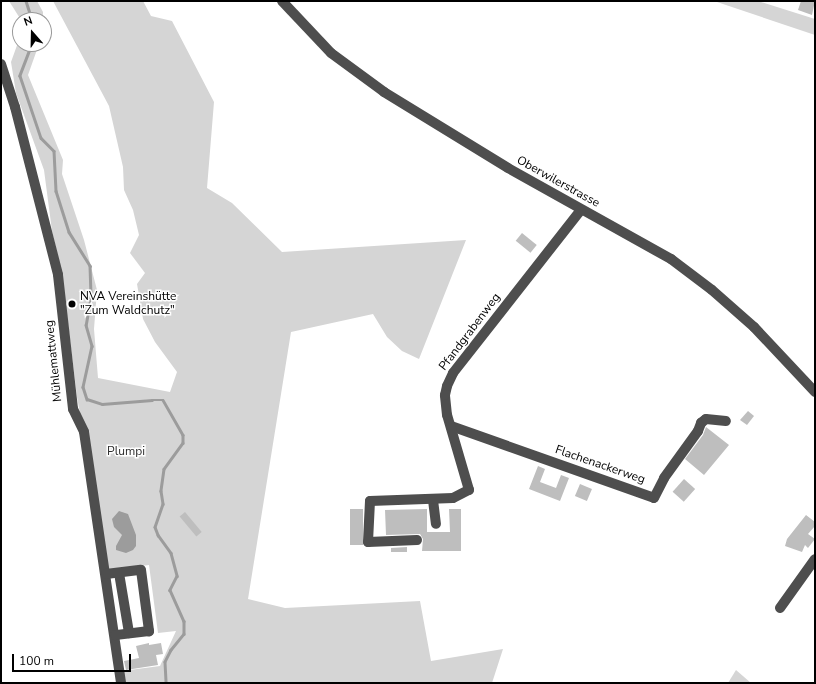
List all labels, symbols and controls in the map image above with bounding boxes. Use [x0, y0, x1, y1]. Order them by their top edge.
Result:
north arrow [12, 12, 52, 52]
text: N [22, 13, 34, 30]
street label: Oberwilerstrasse [514, 153, 602, 211]
place label: NVA Vereinshütte "Zum Waldchutz" [80, 290, 176, 318]
street label: Pfandgrabenweg [436, 291, 504, 373]
marker: NVA Vereinshütte "Zum Waldchutz" [67, 299, 77, 309]
street label: Mühlemattweg [43, 319, 65, 403]
street label: Flachenackerweg [553, 443, 647, 487]
park label: Plumpi [107, 445, 145, 459]
scale bar [14, 646, 133, 672]
text: 100 m [19, 653, 54, 669]

